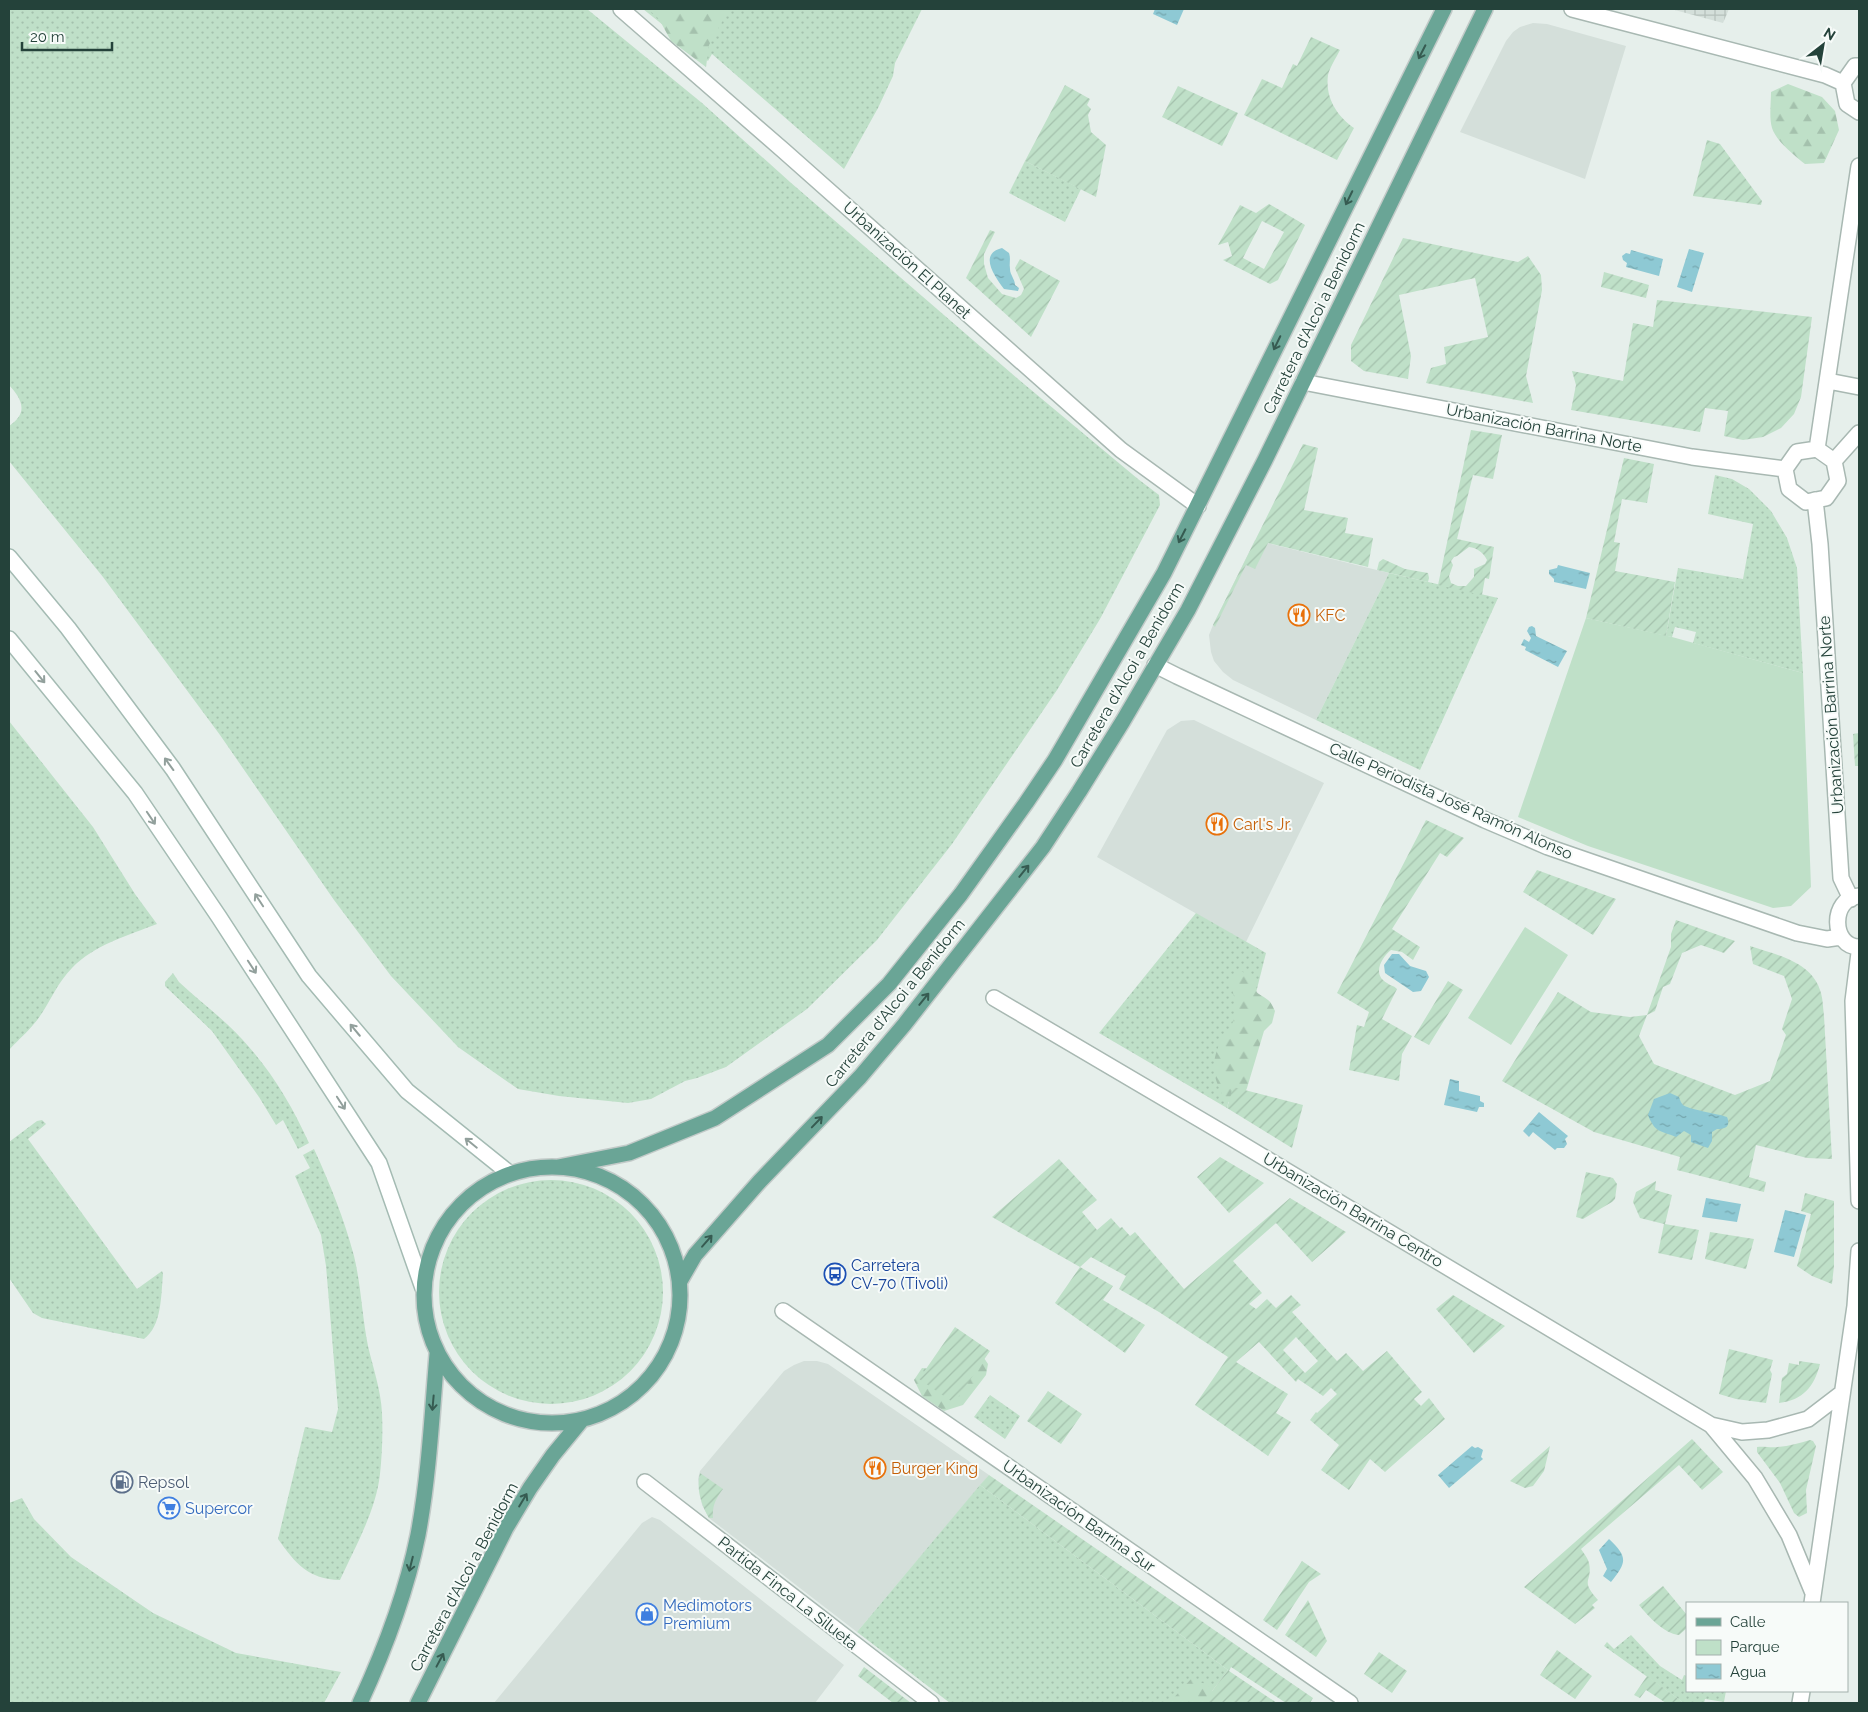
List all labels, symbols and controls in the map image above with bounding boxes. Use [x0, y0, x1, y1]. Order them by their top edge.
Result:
scale bar [22, 20, 112, 52]
north arrow [1798, 20, 1848, 70]
text: N [1821, 24, 1838, 43]
text: 20 m [30, 28, 65, 46]
one-way arrow [1417, 44, 1426, 59]
one-way arrow [1344, 190, 1354, 205]
street label: Urbanización El Planet [839, 198, 975, 323]
street label: Carretera d'Alcoi a Benidorm [1259, 219, 1369, 417]
one-way arrow [1272, 335, 1281, 350]
street label: Urbanización Barrina Norte [1445, 400, 1643, 456]
one-way arrow [1177, 528, 1186, 543]
street label: Carretera d'Alcoi a Benidorm [1066, 579, 1188, 771]
restaurant icon: KFC [1287, 603, 1311, 627]
place label: KFC [1315, 606, 1345, 625]
street label: Urbanización Barrina Norte [1815, 615, 1847, 815]
one-way arrow [34, 670, 45, 683]
street label: Calle Periodista José Ramón Alonso [1326, 739, 1576, 863]
one-way arrow [164, 757, 174, 771]
one-way arrow [146, 811, 156, 825]
restaurant icon: Carl's Jr. [1205, 812, 1229, 836]
place label: Carl's Jr. [1233, 815, 1292, 834]
one-way arrow [1018, 865, 1029, 878]
one-way arrow [254, 893, 264, 907]
street label: Carretera d'Alcoi a Benidorm [821, 915, 969, 1091]
one-way arrow [247, 960, 257, 974]
one-way arrow [918, 993, 929, 1006]
one-way arrow [349, 1024, 361, 1037]
one-way arrow [336, 1096, 346, 1110]
one-way arrow [811, 1115, 823, 1128]
one-way arrow [465, 1137, 478, 1148]
street label: Urbanización Barrina Centro [1259, 1149, 1447, 1271]
one-way arrow [701, 1235, 713, 1248]
place label: Carretera CV-70 (Tivoli) [851, 1256, 948, 1293]
bus stop icon: Carretera CV-70 (Tivoli) [823, 1262, 847, 1286]
one-way arrow [428, 1395, 437, 1411]
restaurant icon: Burger King [863, 1456, 887, 1480]
street label: Urbanización Barrina Sur [999, 1456, 1159, 1576]
place label: Burger King [891, 1459, 978, 1478]
fuel station icon: Repsol [110, 1470, 134, 1494]
place label: Repsol [138, 1473, 190, 1492]
street label: Carretera d'Alcoi a Benidorm [406, 1479, 522, 1675]
one-way arrow [518, 1494, 528, 1508]
supermarket icon: Supercor [157, 1496, 181, 1520]
place label: Supercor [185, 1499, 253, 1518]
street label: Partida Finca La Silueta [714, 1533, 862, 1653]
one-way arrow [406, 1555, 415, 1571]
place label: Medimotors Premium [663, 1596, 752, 1633]
shop icon: Medimotors Premium [635, 1602, 659, 1626]
legend [1686, 1602, 1848, 1692]
text: Calle [1730, 1613, 1766, 1631]
text: Parque [1730, 1638, 1780, 1656]
one-way arrow [436, 1653, 445, 1668]
text: Agua [1730, 1663, 1766, 1681]

